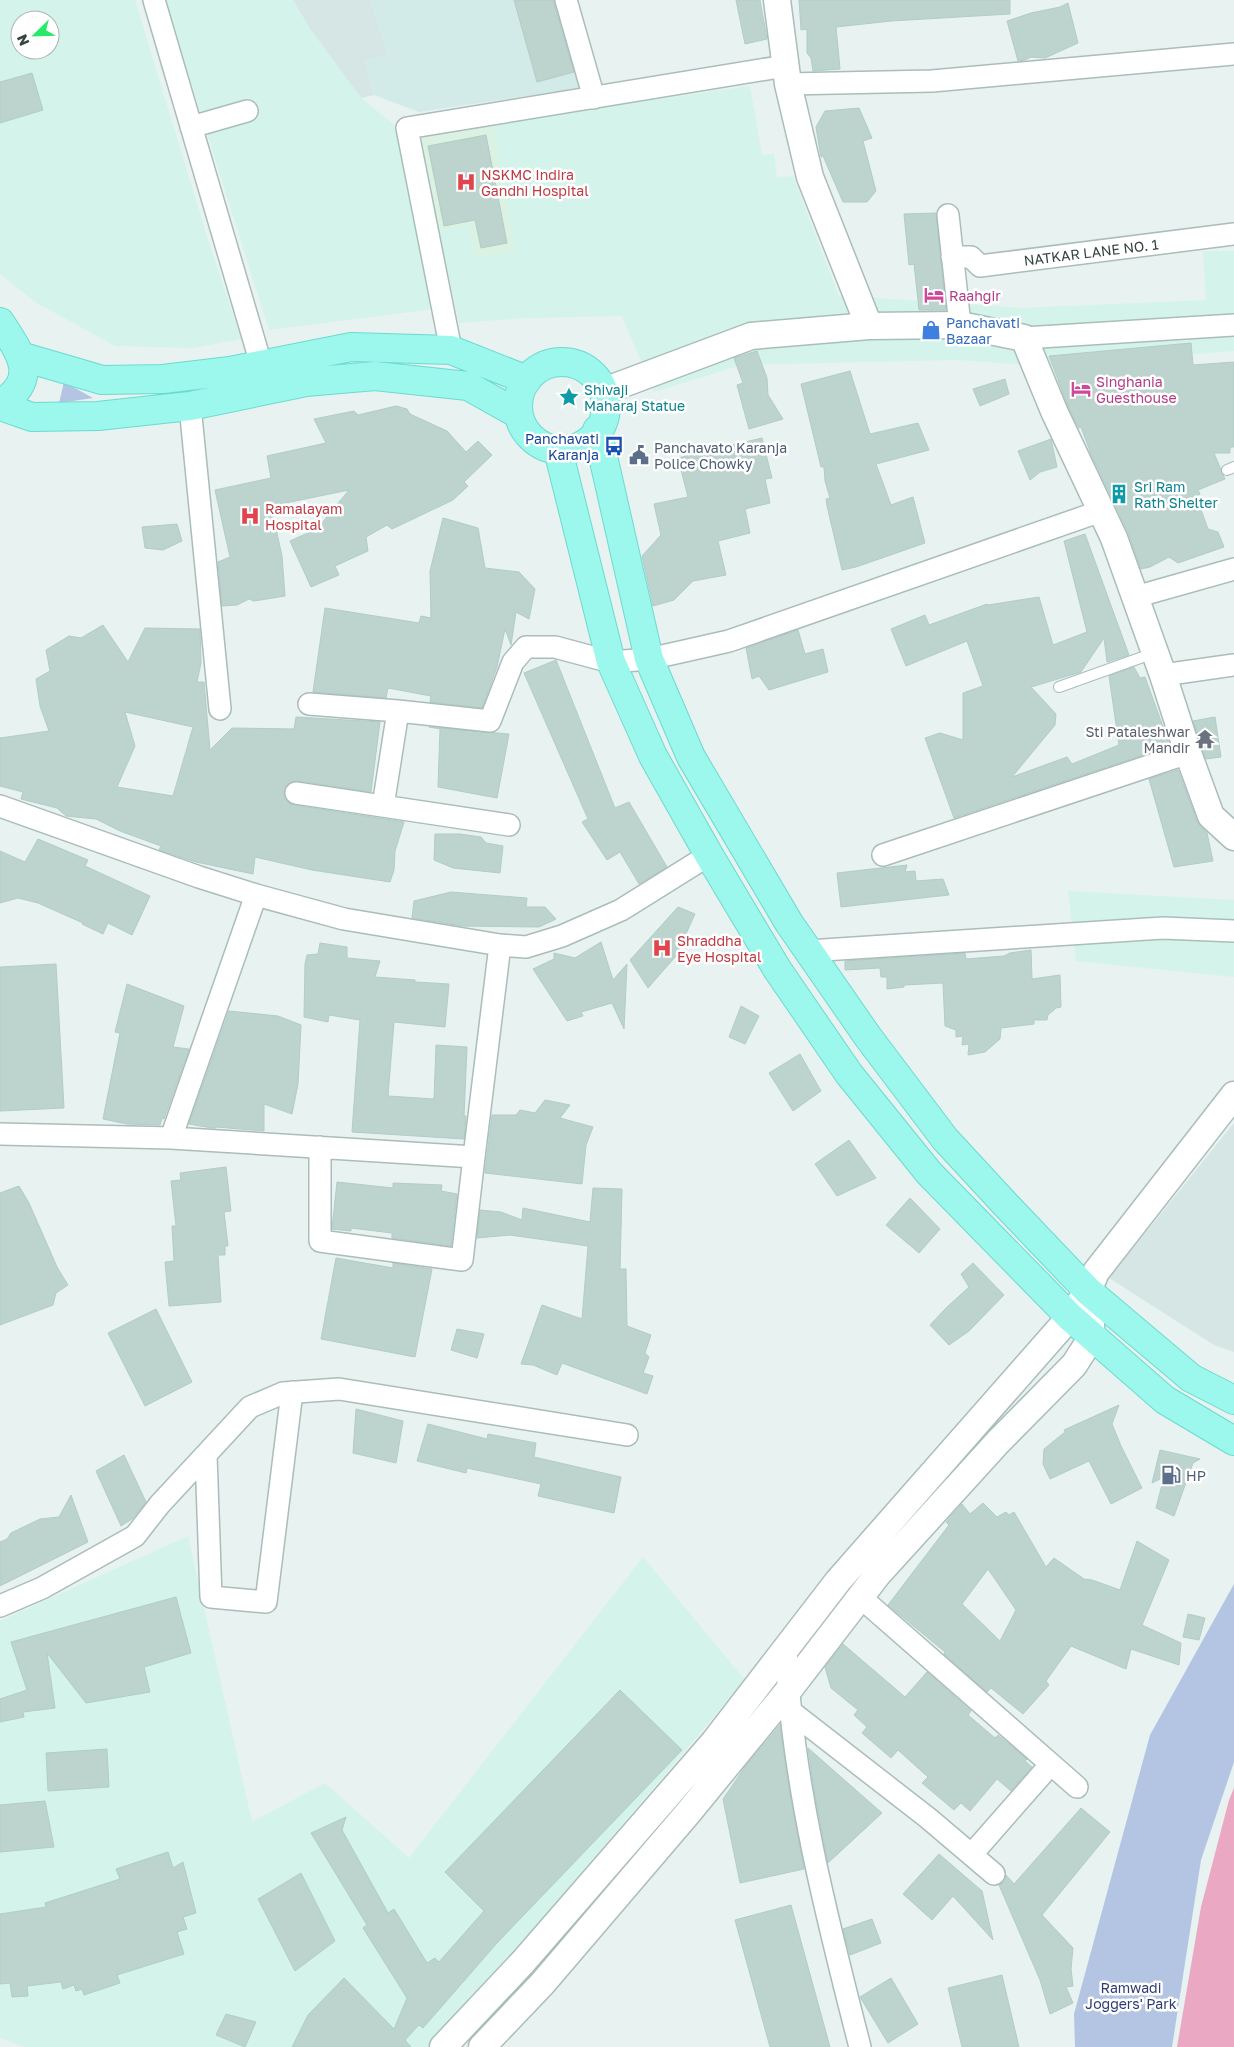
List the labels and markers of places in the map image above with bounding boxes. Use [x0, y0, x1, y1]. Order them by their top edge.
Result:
place label: NSKMC Indira Gandhi Hospital [481, 166, 589, 199]
hospital icon: NSKMC Indira Gandhi Hospital [455, 171, 477, 193]
hotel icon: Raahgir [923, 284, 945, 306]
place label: Raahgir [949, 287, 1001, 304]
place label: Panchavati Bazaar [946, 314, 1020, 347]
shop icon: Panchavati Bazaar [920, 319, 942, 341]
place label: Singhania Guesthouse [1096, 373, 1177, 406]
hotel icon: Singhania Guesthouse [1070, 378, 1092, 400]
place label: Shivaji Maharaj Statue [584, 381, 685, 414]
place icon: Shivaji Maharaj Statue [558, 386, 580, 408]
place label: Panchavati Karanja [525, 430, 599, 463]
bus stop icon: Panchavati Karanja [603, 435, 625, 457]
place label: Panchavato Karanja Police Chowky [654, 439, 787, 472]
public building icon: Panchavato Karanja Police Chowky [628, 444, 650, 466]
place label: Sri Ram Rath Shelter [1134, 478, 1218, 511]
building icon: Sri Ram Rath Shelter [1108, 483, 1130, 505]
place label: Ramalayam Hospital [265, 500, 342, 533]
hospital icon: Ramalayam Hospital [239, 505, 261, 527]
place label: Sti Pataleshwar Mandir [1085, 723, 1191, 756]
temple icon: Sti Pataleshwar Mandir [1194, 728, 1216, 750]
place label: Shraddha Eye Hospital [677, 932, 761, 965]
hospital icon: Shraddha Eye Hospital [651, 937, 673, 959]
fuel station icon: HP [1160, 1464, 1182, 1486]
place label: HP [1186, 1467, 1206, 1484]

